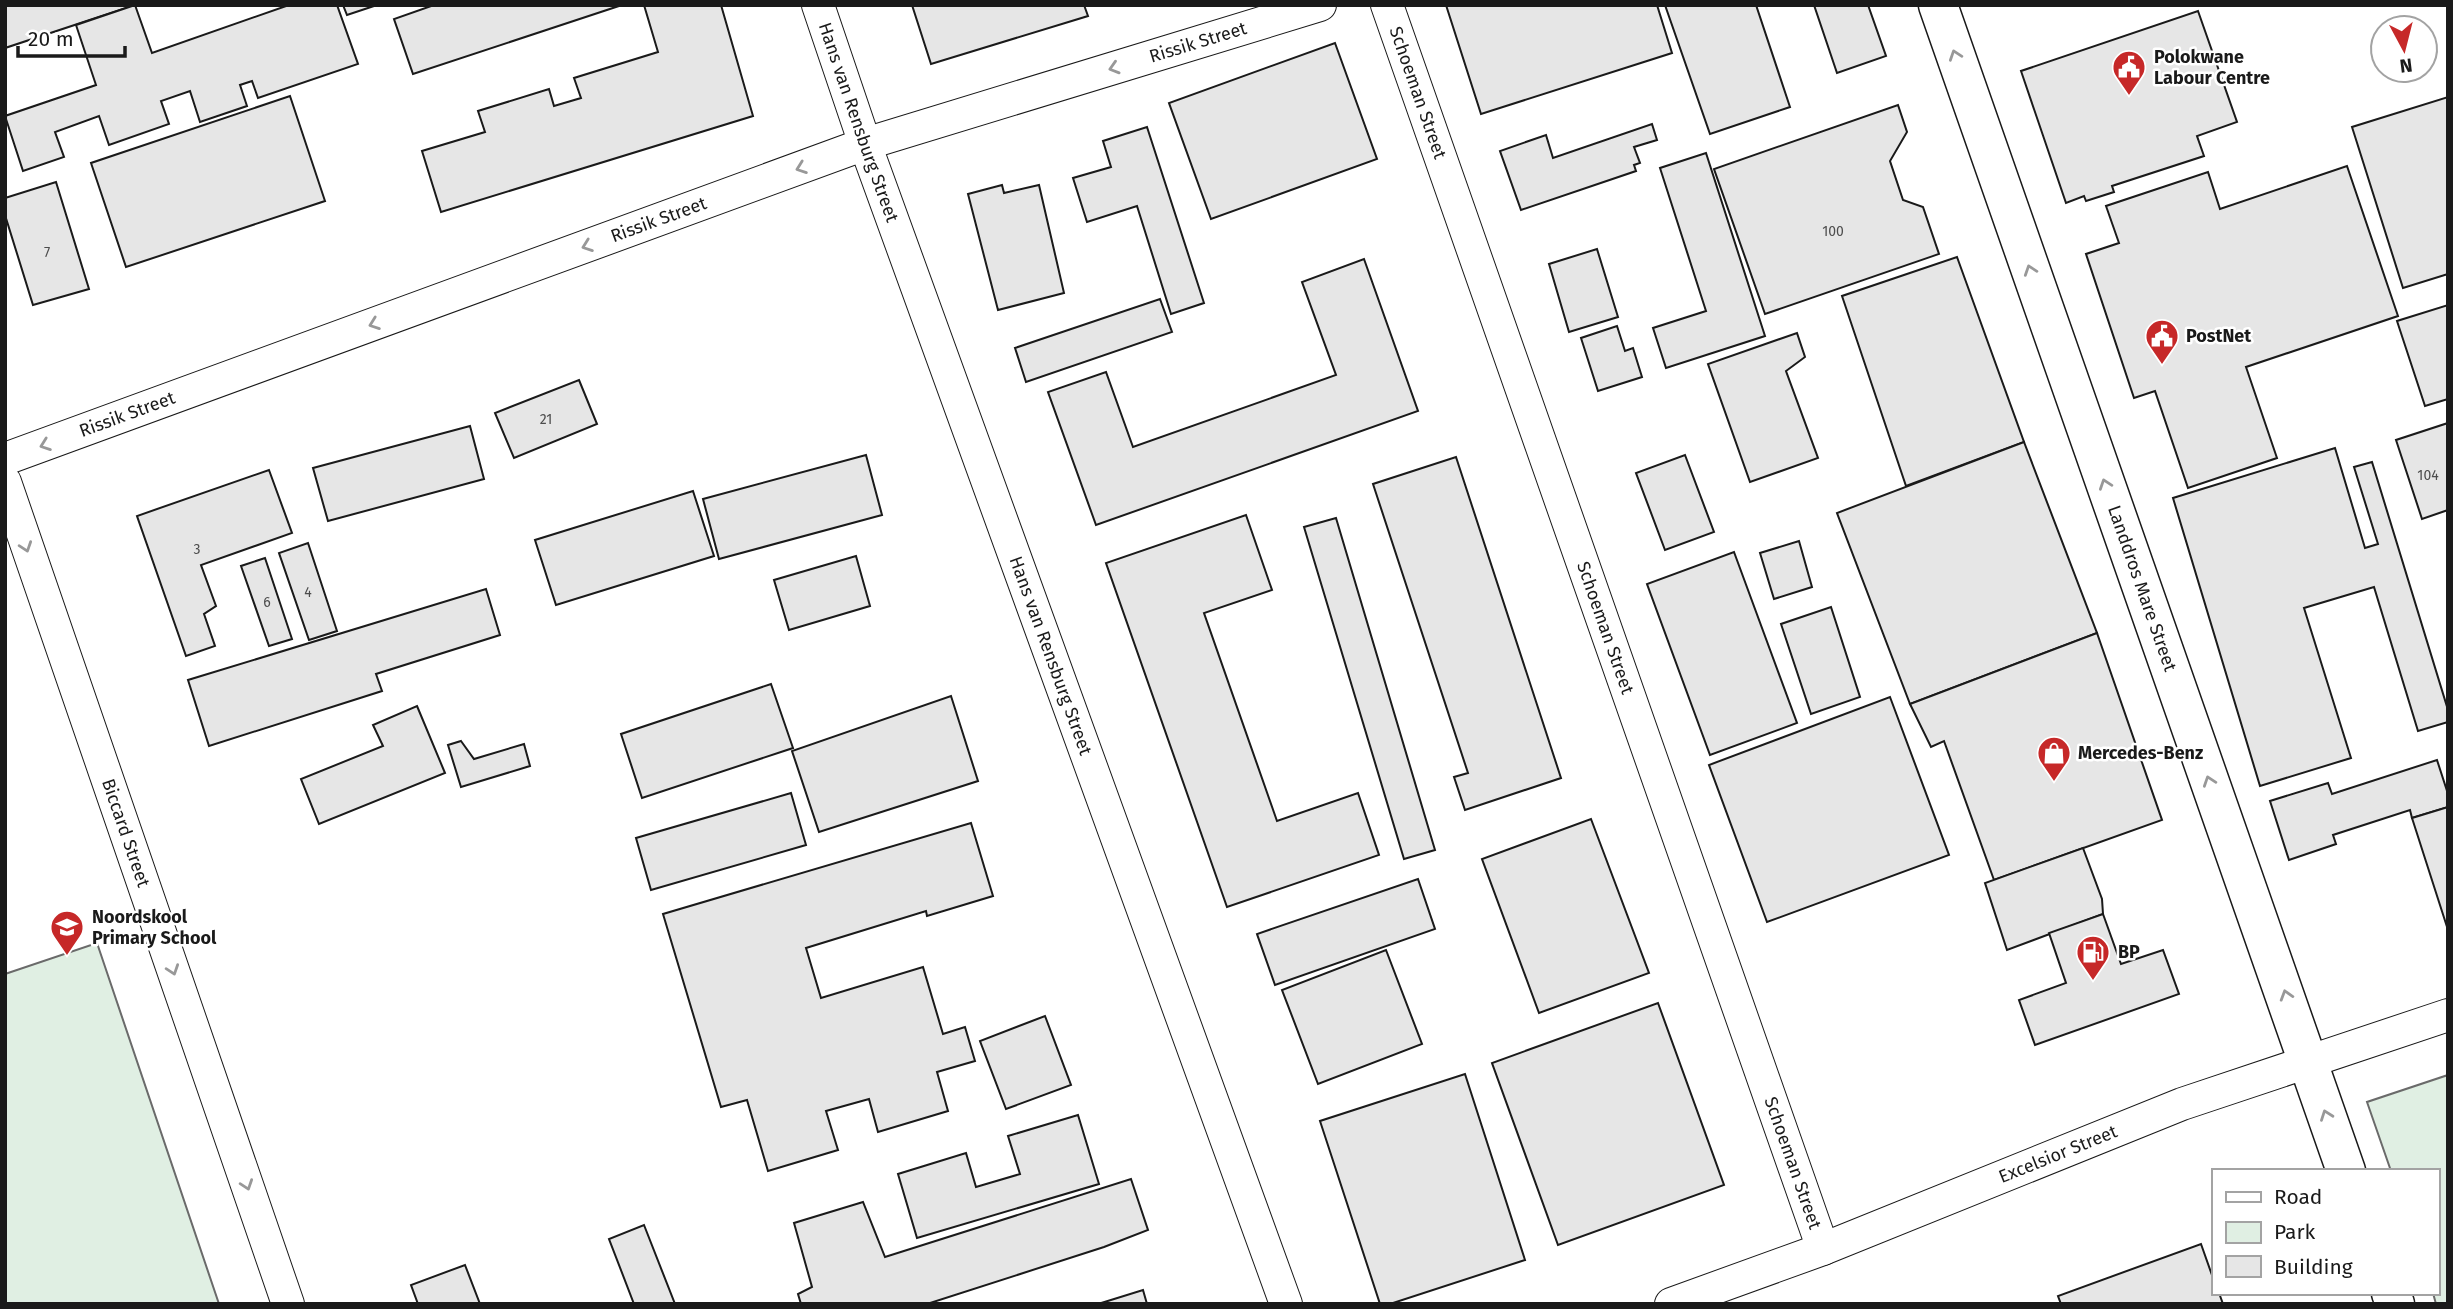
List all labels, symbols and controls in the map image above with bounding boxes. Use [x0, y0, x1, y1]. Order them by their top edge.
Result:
scale bar [18, 14, 124, 58]
north arrow [2369, 14, 2439, 84]
street label: Rissik Street [1147, 17, 1250, 67]
street label: Hans van Rensburg Street [814, 20, 904, 225]
street label: Schoeman Street [1384, 24, 1451, 162]
text: 20 m [28, 26, 74, 52]
place label: Polokwane Labour Centre [2154, 46, 2270, 89]
public building icon: Polokwane Labour Centre [2110, 48, 2148, 97]
one-way arrow [1949, 49, 1964, 61]
text: N [2398, 53, 2414, 78]
one-way arrow [1108, 60, 1120, 75]
one-way arrow [795, 159, 807, 173]
street label: Rissik Street [608, 192, 710, 247]
house number: 100 [1822, 223, 1844, 240]
one-way arrow [582, 238, 594, 252]
house number: 7 [44, 244, 50, 261]
one-way arrow [2024, 264, 2038, 276]
one-way arrow [368, 316, 380, 330]
public building icon: PostNet [2143, 317, 2181, 366]
place label: PostNet [2186, 325, 2252, 347]
street label: Rissik Street [76, 386, 179, 442]
house number: 21 [540, 411, 552, 428]
one-way arrow [40, 436, 52, 450]
house number: 104 [2417, 467, 2439, 484]
one-way arrow [2099, 479, 2113, 491]
street label: Landdros Mare Street [2103, 502, 2181, 675]
one-way arrow [18, 540, 32, 552]
house number: 3 [194, 541, 201, 558]
street label: Hans van Rensburg Street [1005, 553, 1097, 758]
street label: Schoeman Street [1572, 559, 1639, 697]
house number: 4 [304, 584, 312, 601]
house number: 6 [263, 594, 271, 611]
shop icon: Mercedes-Benz [2035, 734, 2073, 783]
place label: Mercedes-Benz [2078, 742, 2203, 764]
one-way arrow [2203, 775, 2217, 787]
street label: Biccard Street [97, 776, 155, 890]
place label: Noordskool Primary School [92, 906, 217, 949]
school or university icon: Noordskool Primary School [48, 908, 86, 957]
fuel station icon: BP [2074, 933, 2112, 982]
place label: BP [2118, 941, 2140, 963]
one-way arrow [165, 964, 179, 976]
one-way arrow [2279, 989, 2294, 1001]
street label: Schoeman Street [1760, 1094, 1826, 1233]
one-way arrow [2320, 1110, 2334, 1122]
street label: Excelsior Street [1995, 1120, 2121, 1188]
legend [2212, 1169, 2439, 1295]
one-way arrow [239, 1179, 253, 1191]
text: Road [2274, 1184, 2322, 1210]
text: Park [2274, 1219, 2316, 1245]
text: Building [2274, 1254, 2353, 1280]

